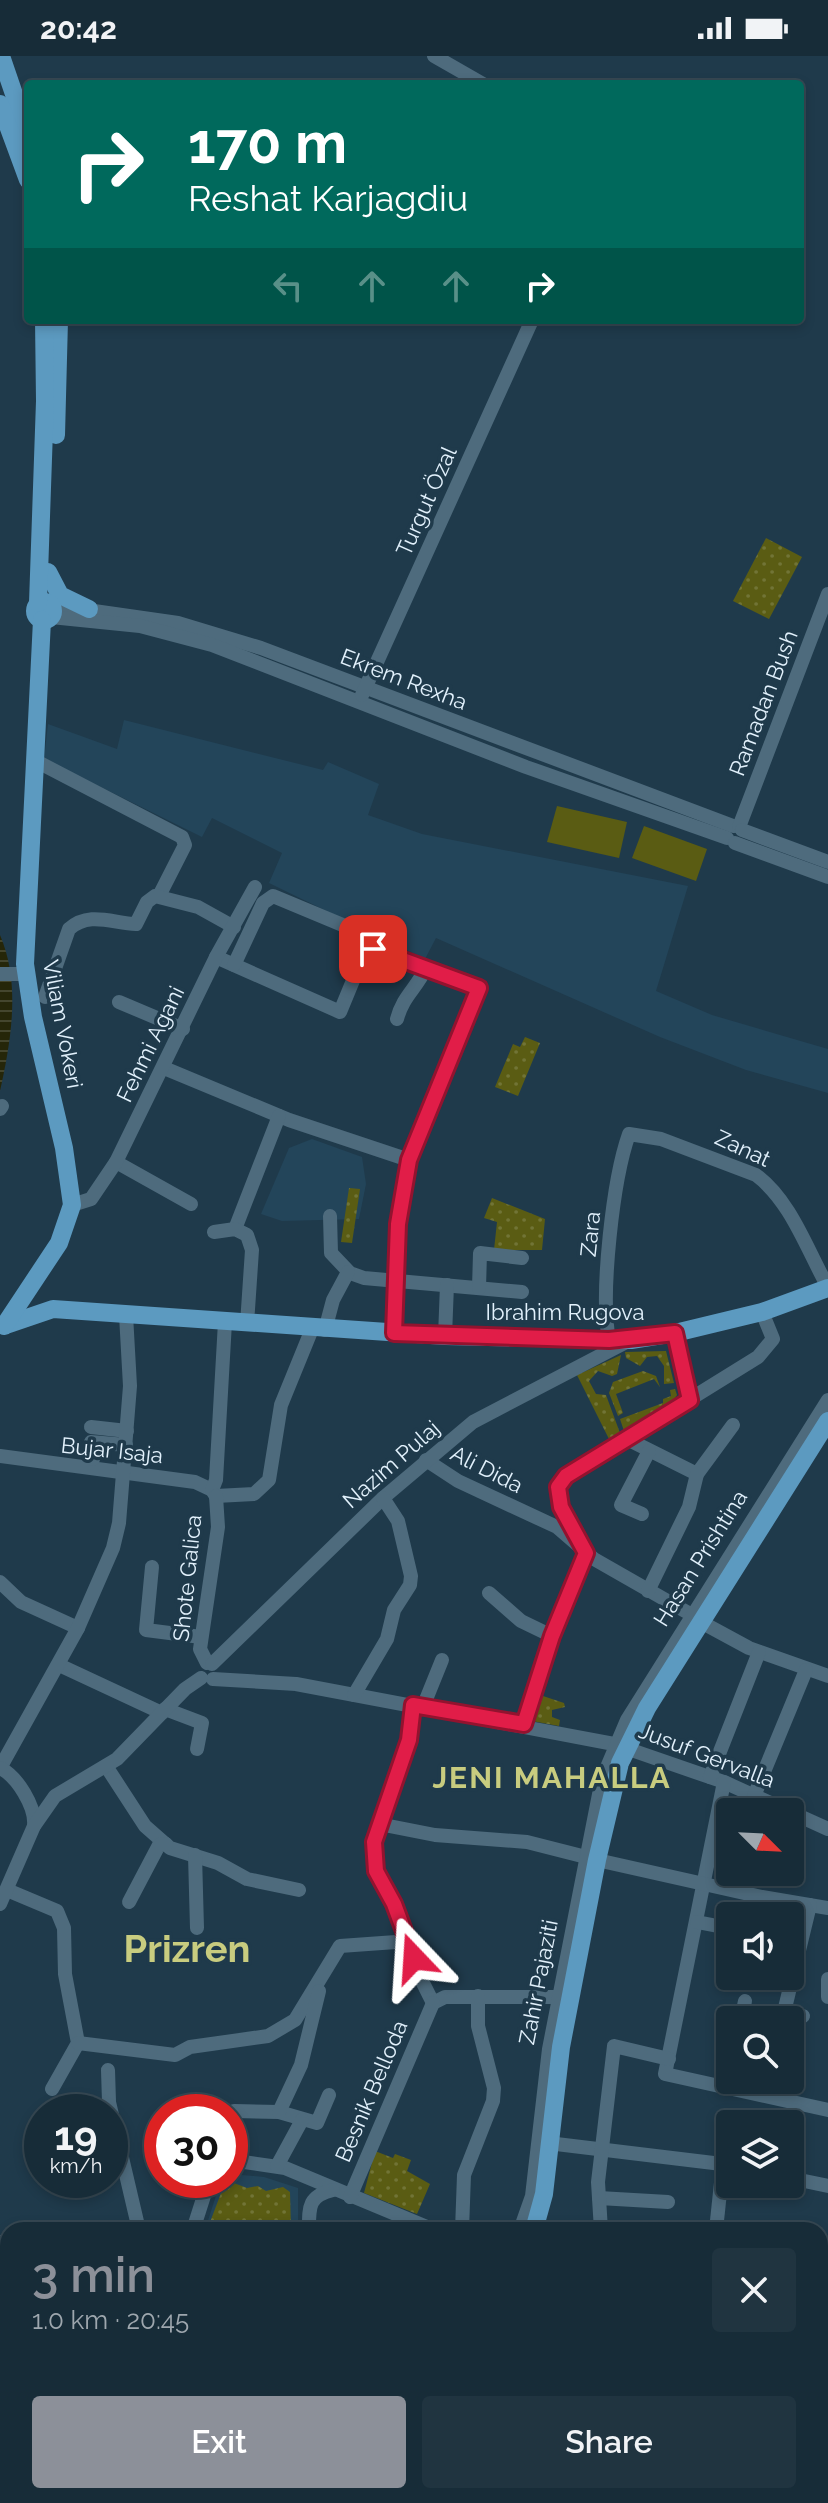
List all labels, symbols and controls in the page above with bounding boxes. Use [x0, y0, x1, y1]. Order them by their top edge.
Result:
text: 20:42 [40, 11, 117, 46]
text: 170 m [188, 110, 347, 176]
icon: right [56, 112, 160, 216]
text: Reshat Karjagdiu [188, 177, 468, 219]
icon: left [266, 264, 310, 308]
icon: ahead [350, 264, 394, 308]
icon: ahead [434, 264, 478, 308]
icon: right [518, 264, 562, 308]
street label: Turgut Özal [390, 442, 462, 560]
street label: Ramadan Bush [723, 627, 803, 779]
street label: Ekrem Rexha [337, 643, 471, 715]
pin [339, 915, 407, 983]
icon: arrive [351, 927, 395, 971]
street label: Viliam Vokeri [38, 957, 88, 1091]
street label: Fehmi Agani [111, 982, 189, 1106]
street label: Zanat [711, 1124, 775, 1172]
street label: Zara [575, 1210, 605, 1258]
street label: Ibrahim Rugova [485, 1299, 645, 1325]
street label: Nazim Pulaj [337, 1415, 445, 1513]
street label: Bujar Isaja [60, 1432, 164, 1468]
street label: Ali Dida [447, 1440, 527, 1498]
street label: Hasan Prishtina [648, 1485, 752, 1631]
street label: Shote Galica [167, 1513, 207, 1643]
street label: Jusuf Gervalla [635, 1717, 779, 1793]
district label: JENI MAHALLA [432, 1760, 672, 1795]
north arrow [716, 1798, 804, 1886]
map controls [716, 1798, 804, 2198]
button: sound [716, 1902, 804, 1990]
position arrow [372, 1916, 456, 2000]
street label: Zahir Pajaziti [513, 1917, 563, 2047]
district label: Prizren [124, 1926, 250, 1971]
button: search [716, 2006, 804, 2094]
street label: Besnik Belloda [329, 2016, 413, 2166]
speed limit sign: 30 [144, 2094, 248, 2198]
button: layers [716, 2110, 804, 2198]
text: 19 [54, 2112, 98, 2159]
text: km/h [50, 2154, 102, 2178]
text: 3 min [32, 2247, 155, 2303]
button: close [712, 2248, 796, 2332]
text: 1.0 km · 20:45 [32, 2305, 189, 2335]
button: Exit [32, 2396, 406, 2488]
button: Share [422, 2396, 796, 2488]

